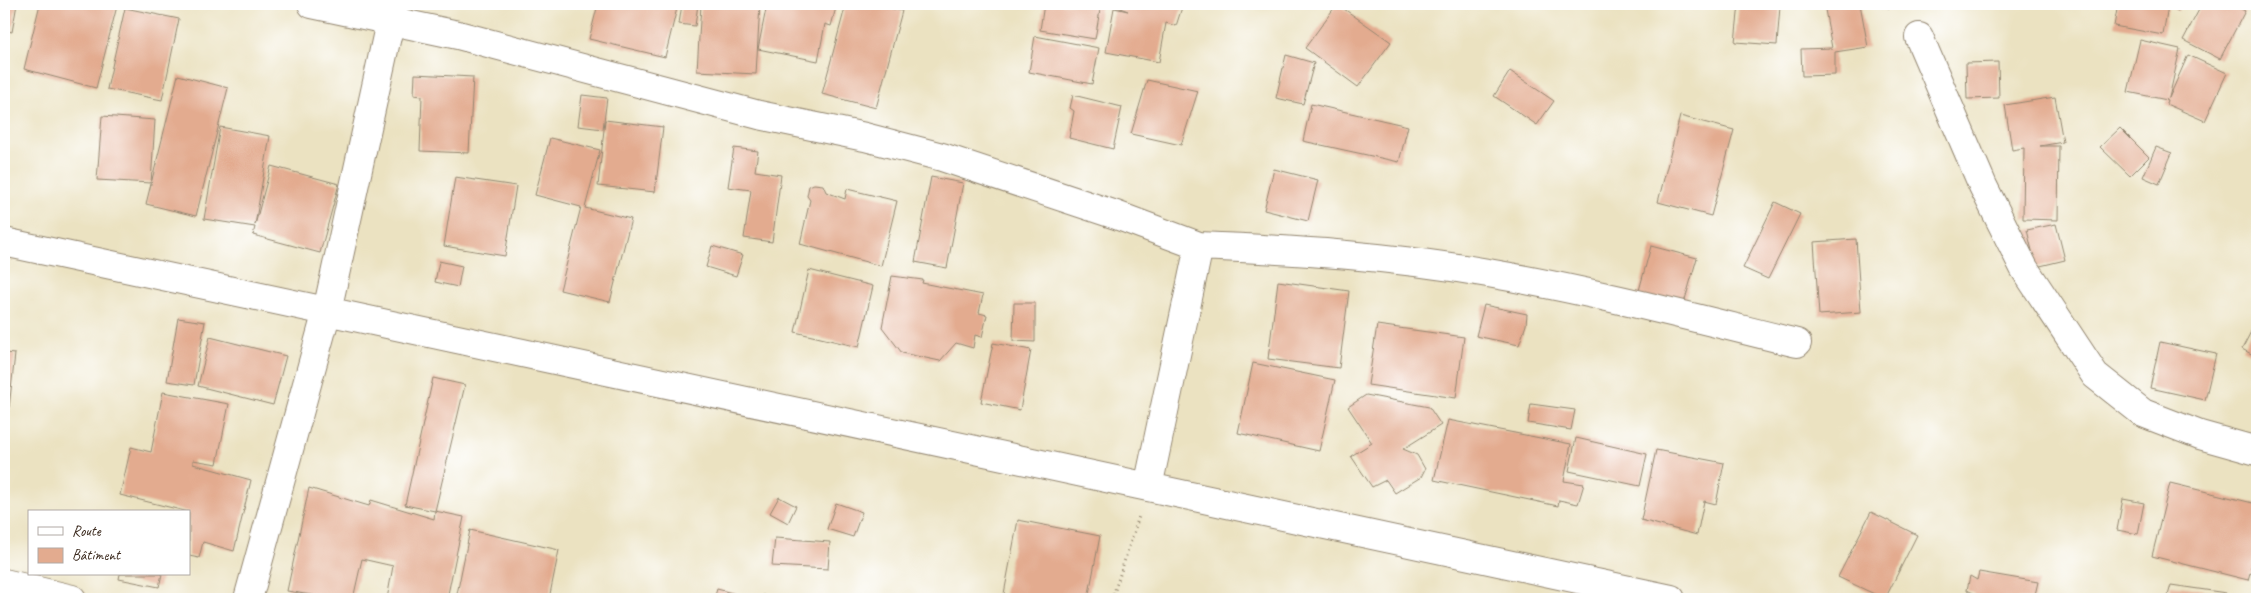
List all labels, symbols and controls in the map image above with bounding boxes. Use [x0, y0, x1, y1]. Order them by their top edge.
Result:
legend [28, 510, 190, 576]
text: Route [72, 522, 102, 541]
text: Bâtiment [72, 546, 122, 565]

